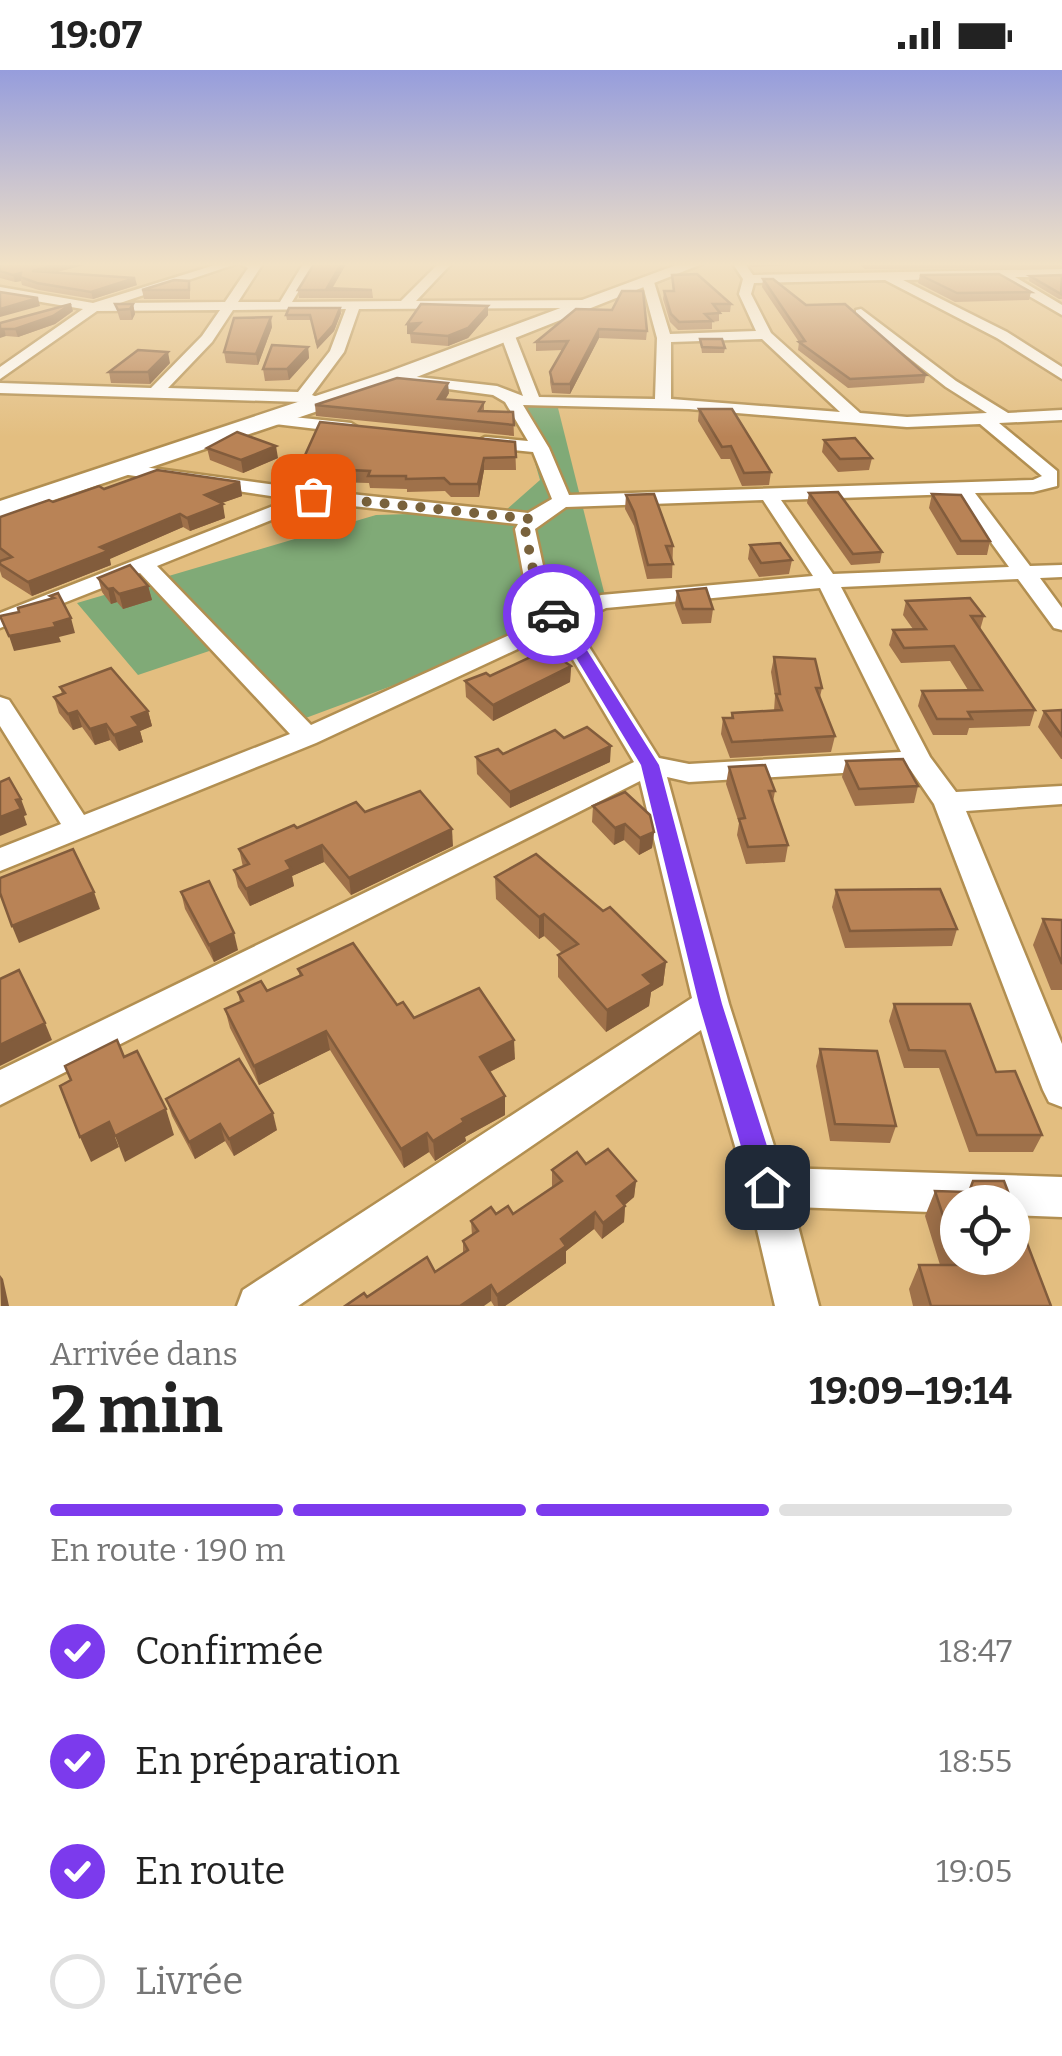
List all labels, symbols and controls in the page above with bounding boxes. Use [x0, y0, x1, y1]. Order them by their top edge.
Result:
text: 19:07 [50, 12, 142, 58]
pin [271, 454, 356, 539]
icon: bag [286, 469, 341, 524]
courier [503, 564, 603, 664]
icon: car [526, 587, 581, 642]
pin [725, 1145, 810, 1230]
icon: home [740, 1160, 795, 1215]
map controls [940, 1185, 1030, 1275]
button: locate [940, 1185, 1030, 1275]
text: Arrivée dans [50, 1335, 238, 1373]
text: 19:09–19:14 [809, 1368, 1012, 1414]
text: 2 min [50, 1371, 223, 1449]
text: En route · 190 m [50, 1531, 285, 1569]
icon: check [50, 1624, 105, 1679]
text: Confirmée [135, 1628, 323, 1674]
text: 18:47 [939, 1632, 1012, 1670]
icon: check [50, 1734, 105, 1789]
text: En préparation [135, 1738, 400, 1784]
text: 18:55 [939, 1742, 1012, 1780]
icon: check [50, 1844, 105, 1899]
text: En route [135, 1848, 285, 1894]
text: 19:05 [936, 1852, 1012, 1890]
text: Livrée [135, 1958, 243, 2004]

